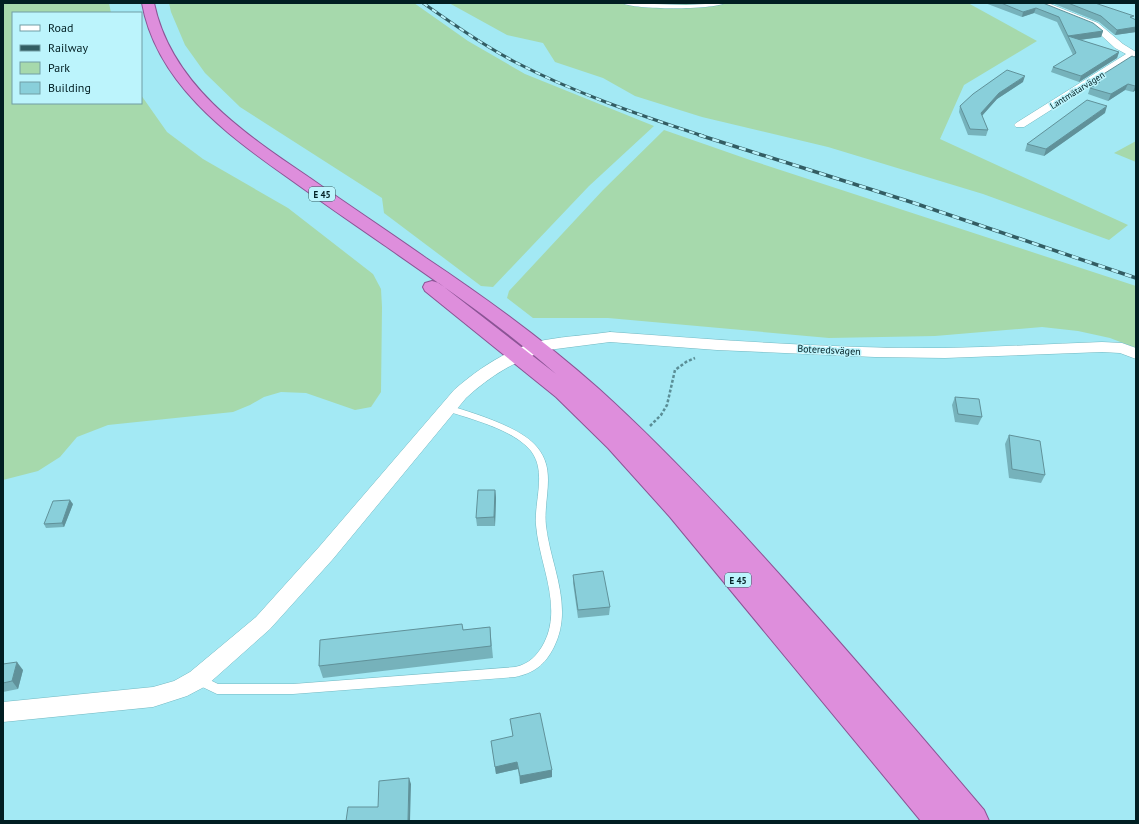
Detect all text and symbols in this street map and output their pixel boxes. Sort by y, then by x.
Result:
legend [12,12,142,104]
text: Road [48,20,73,35]
text: Railway [48,40,88,55]
text: Park [48,60,70,75]
street label: Lantmätarvägen [1048,69,1106,111]
text: Building [48,80,91,95]
road number: E 45 [309,187,335,201]
street label: Boteredsvägen [797,342,861,358]
road number: E 45 [725,573,751,587]

